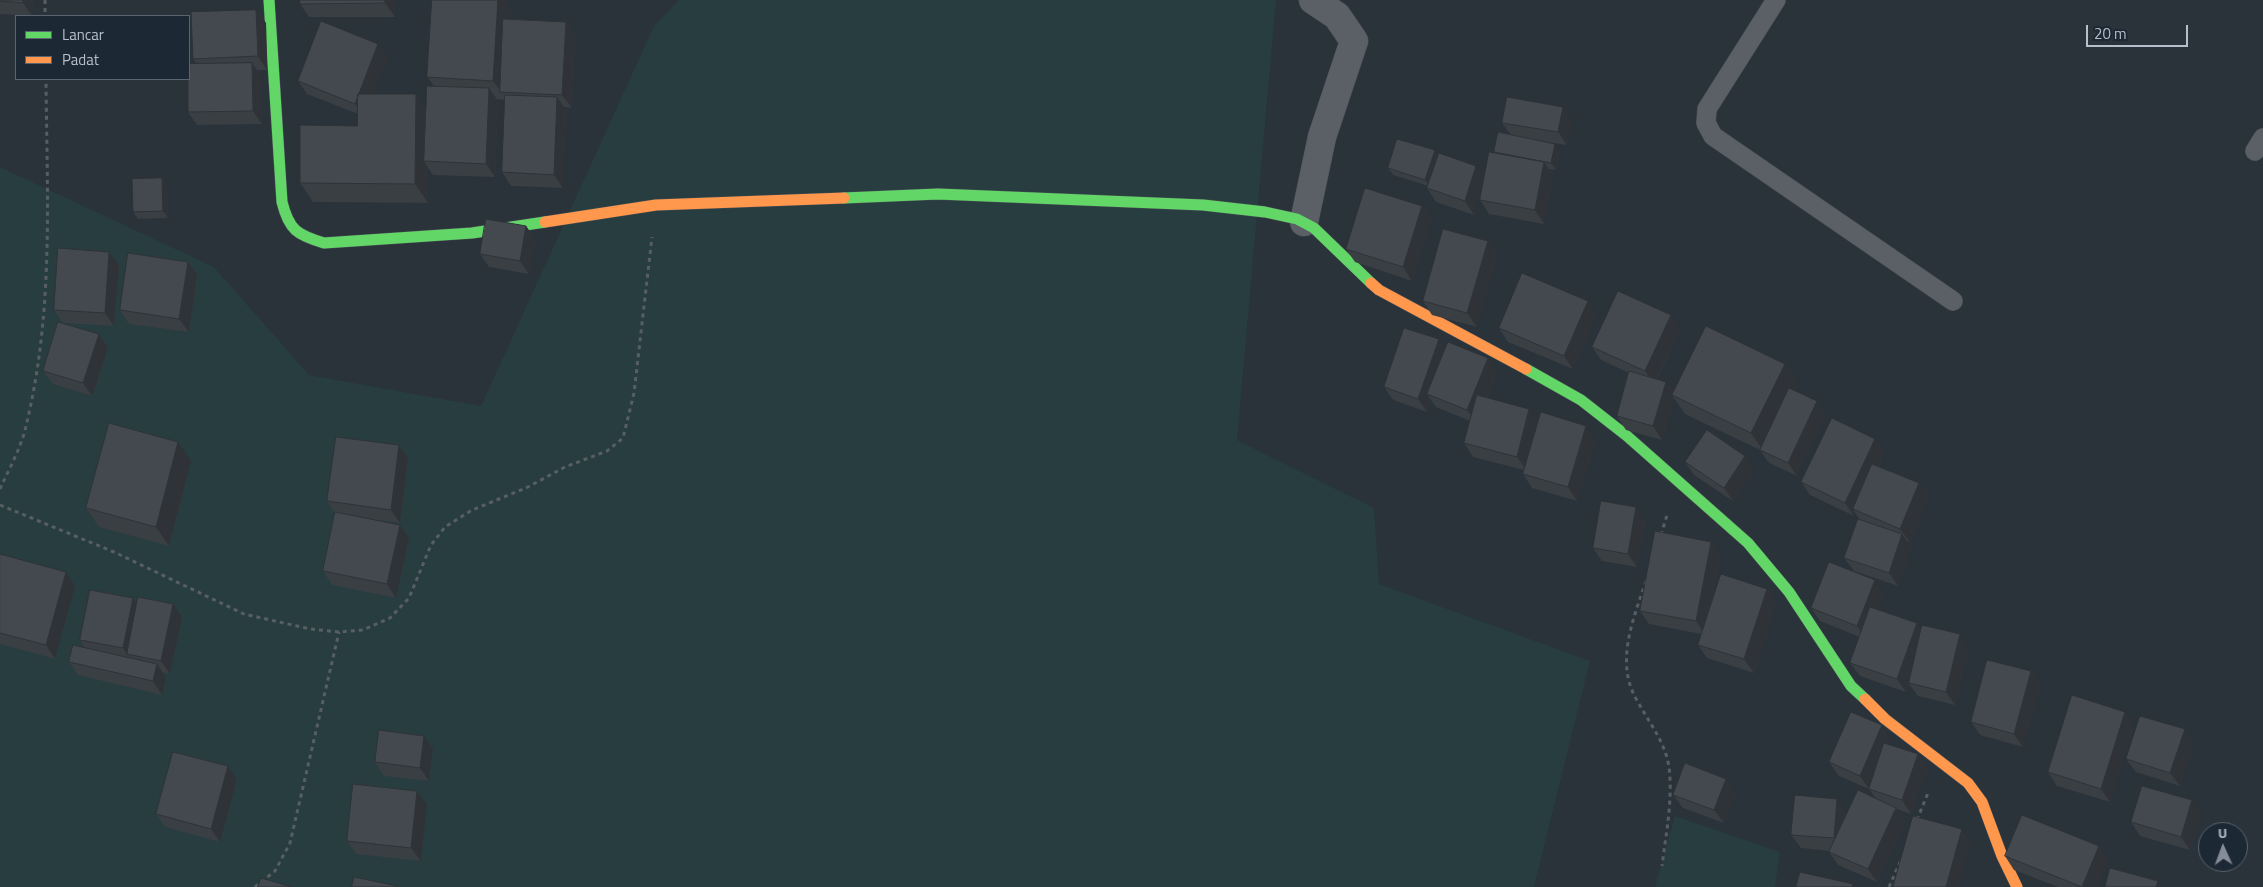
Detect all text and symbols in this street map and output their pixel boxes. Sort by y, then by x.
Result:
legend [15,15,190,80]
scale bar [2088,15,2190,47]
text: 20 m [2094,22,2127,45]
text: Lancar [62,23,104,46]
text: Padat [62,48,99,71]
north arrow [2198,822,2248,872]
text: U [2218,822,2227,843]

